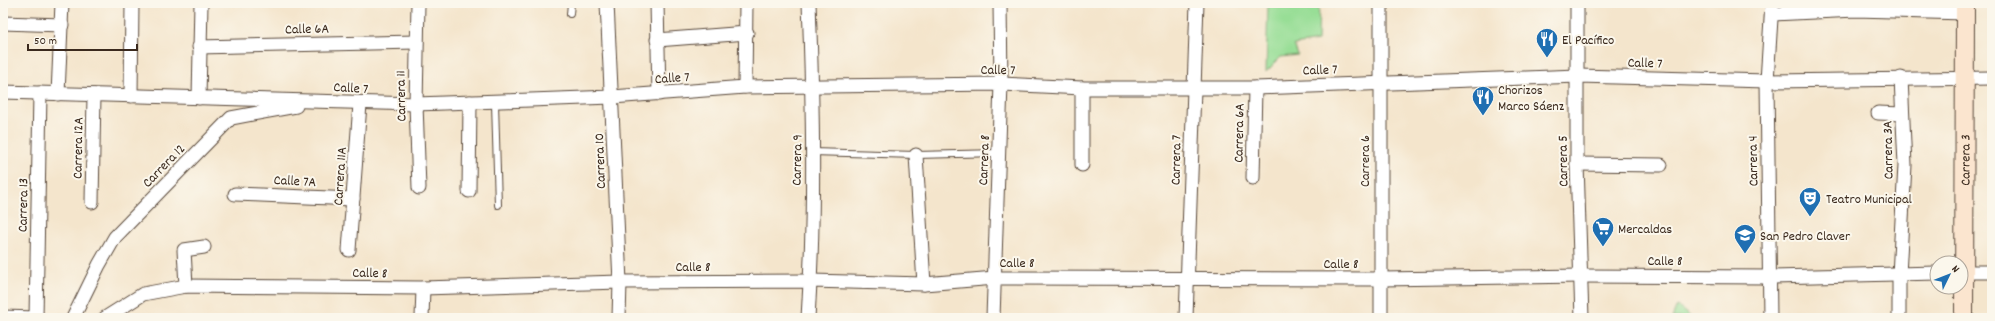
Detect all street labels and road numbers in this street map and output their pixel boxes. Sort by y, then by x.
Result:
street label: Calle 6A [285,20,330,40]
street label: Calle 7 [1627,53,1663,75]
street label: Calle 7 [1302,60,1338,82]
street label: Calle 7 [980,61,1016,81]
street label: Calle 7 [654,68,690,90]
street label: Carrera 11 [392,70,412,122]
street label: Calle 7 [333,78,369,100]
street label: Carrera 6A [1229,103,1251,163]
street label: Carrera 12A [68,117,90,179]
street label: Carrera 3A [1878,120,1900,180]
street label: Carrera 10 [590,133,612,189]
street label: Carrera 9 [788,134,808,186]
street label: Carrera 8 [974,134,996,186]
street label: Carrera 3 [1956,134,1977,186]
street label: Carrera 7 [1167,135,1187,185]
street label: Carrera 6 [1356,135,1376,187]
street label: Carrera 5 [1554,135,1574,187]
street label: Carrera 4 [1744,135,1764,187]
street label: Carrera 12 [138,140,190,193]
street label: Carrera 11A [329,146,353,206]
street label: Calle 7A [273,171,317,193]
street label: Carrera 13 [14,178,34,232]
street label: Calle 8 [1647,252,1683,272]
street label: Calle 8 [999,254,1035,274]
street label: Calle 8 [1323,255,1359,275]
street label: Calle 8 [675,258,711,278]
street label: Calle 8 [352,264,388,284]

